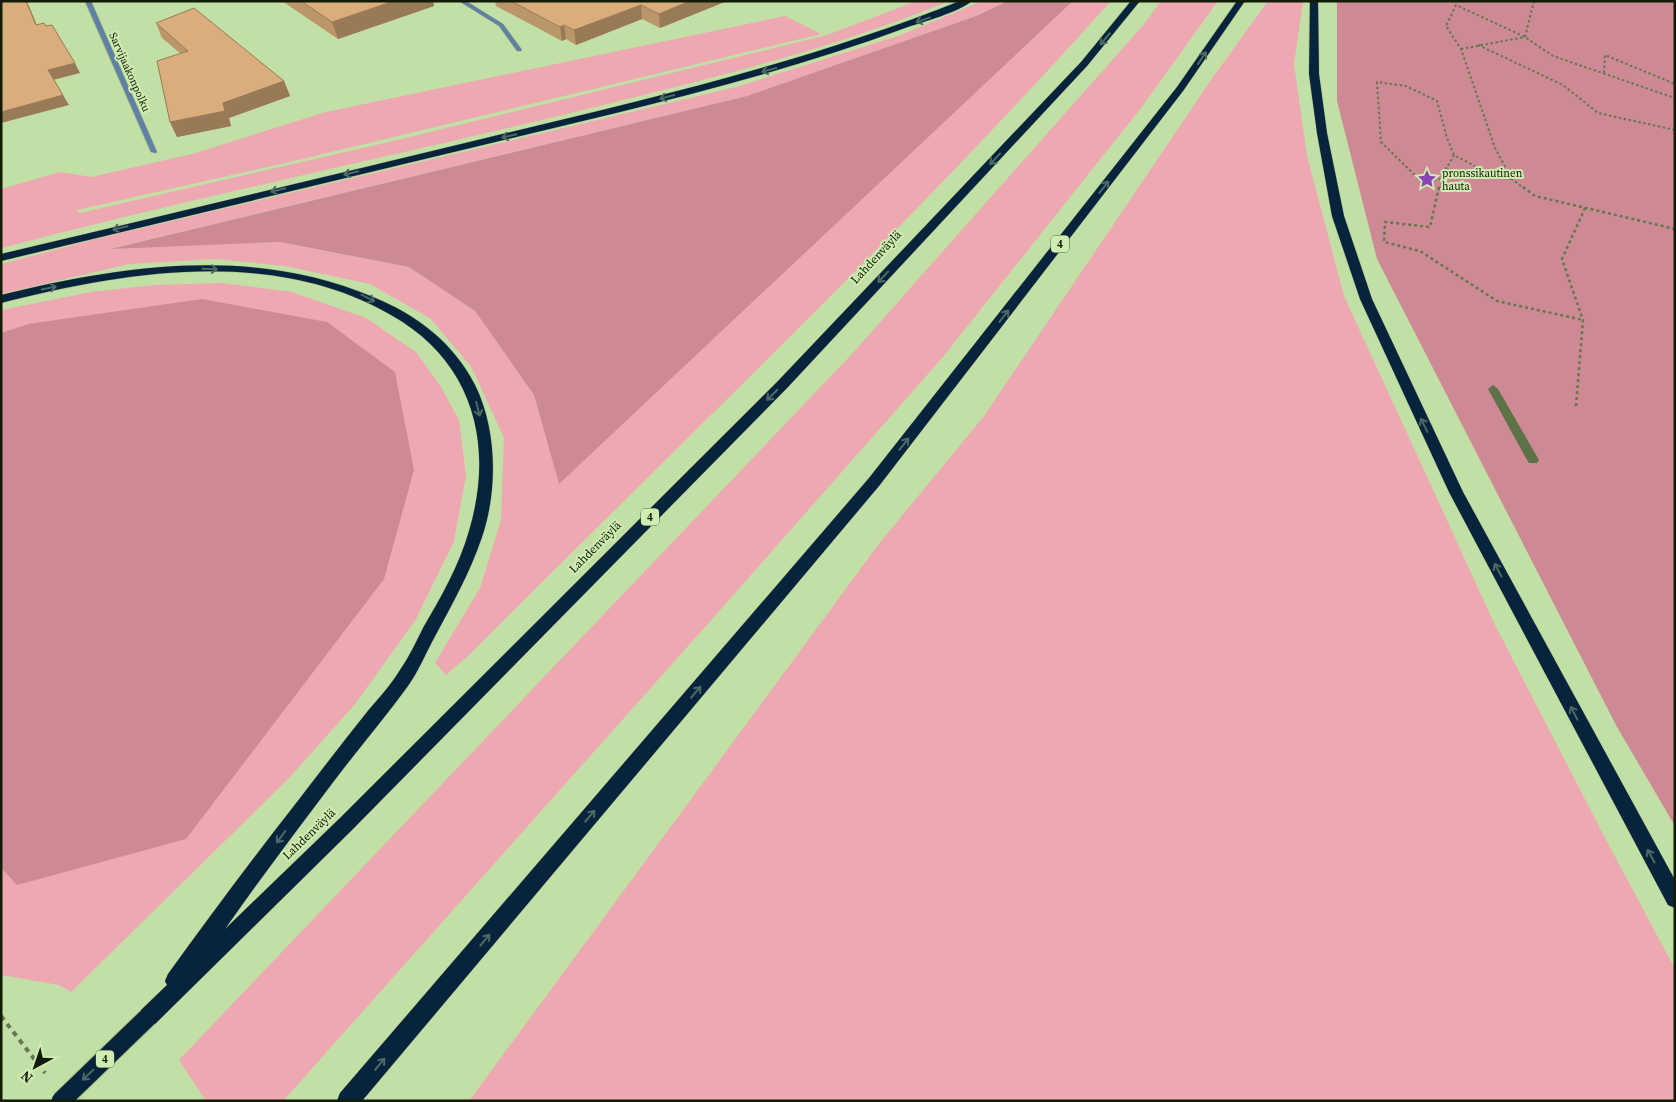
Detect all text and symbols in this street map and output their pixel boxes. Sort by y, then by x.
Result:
one-way arrow [916,16,931,25]
street label: Sarvijaakonpolku [105,30,154,115]
one-way arrow [1099,32,1110,45]
one-way arrow [1197,51,1207,65]
one-way arrow [761,66,777,75]
one-way arrow [659,93,675,102]
one-way arrow [502,132,518,141]
one-way arrow [989,152,1001,165]
place label: pronssikautinen hauta [1442,166,1523,194]
place icon: pronssikautinen hauta [1416,168,1438,190]
one-way arrow [343,169,359,178]
one-way arrow [1099,180,1109,194]
one-way arrow [270,186,286,195]
one-way arrow [112,224,128,234]
street label: Lahdenväylä [847,226,906,287]
road number: 4 [1051,235,1069,252]
one-way arrow [201,264,217,274]
one-way arrow [877,270,889,283]
one-way arrow [40,282,56,292]
one-way arrow [360,293,375,303]
one-way arrow [999,309,1010,322]
one-way arrow [766,389,778,401]
one-way arrow [474,401,483,417]
one-way arrow [1419,418,1428,433]
one-way arrow [899,438,910,451]
road number: 4 [641,508,659,526]
street label: Lahdenväylä [565,517,625,577]
one-way arrow [1493,563,1502,578]
one-way arrow [690,686,701,699]
one-way arrow [1569,706,1579,721]
street label: Lahdenväylä [279,804,340,863]
one-way arrow [585,810,596,823]
one-way arrow [276,830,287,843]
one-way arrow [1646,850,1656,864]
one-way arrow [479,934,490,947]
north arrow [10,1042,60,1092]
road number: 4 [96,1050,114,1068]
one-way arrow [374,1057,386,1070]
text: N [16,1066,37,1088]
one-way arrow [82,1069,94,1081]

